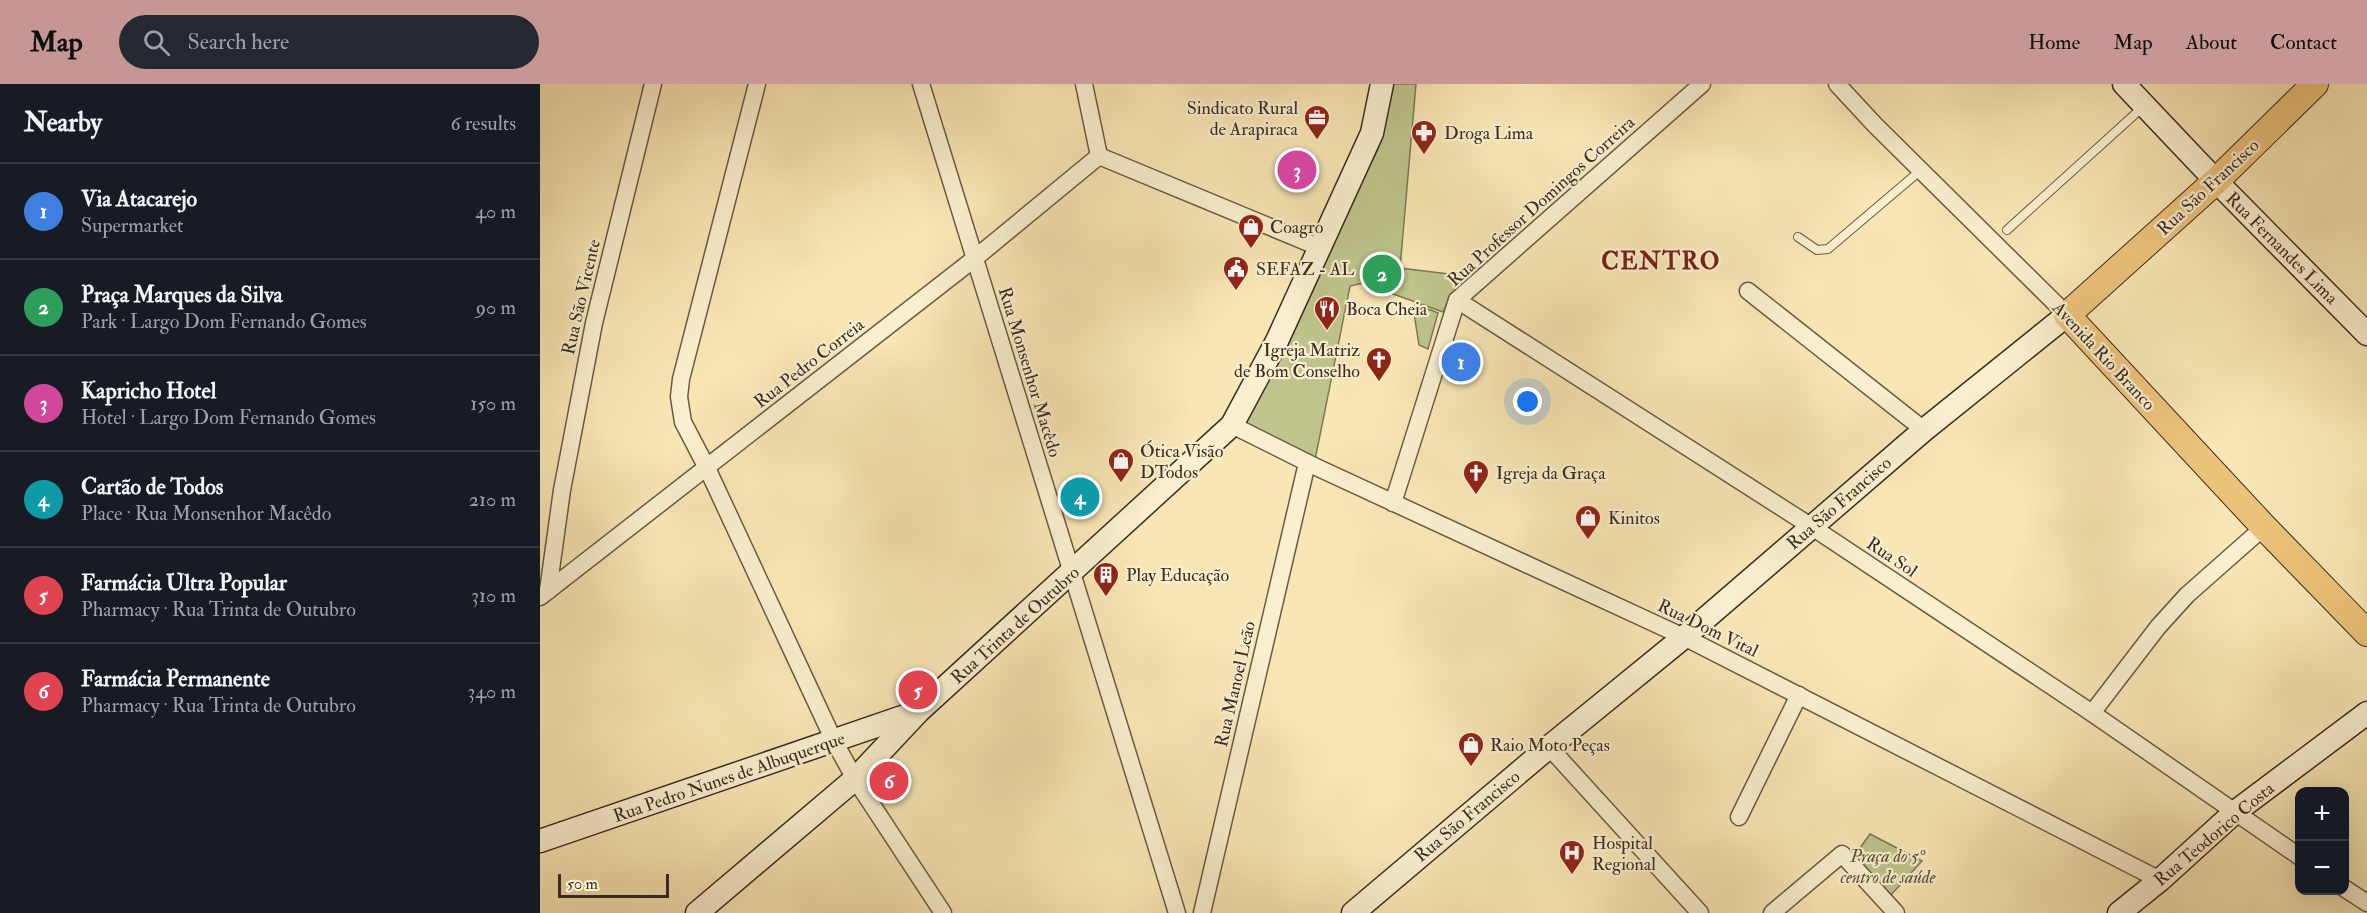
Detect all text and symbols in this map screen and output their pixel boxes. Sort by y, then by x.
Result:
search box [119,15,539,69]
text: Map [30,25,83,60]
icon: search [140,26,173,59]
text: Search here [188,28,289,56]
text: Home [2028,29,2080,56]
text: Map [2113,29,2153,56]
text: About [2186,29,2237,56]
text: Contact [2270,29,2337,56]
place label: Sindicato Rural de Arapiraca [1187,97,1299,141]
office icon: Sindicato Rural de Arapiraca [1302,103,1332,141]
text: Nearby [24,107,102,139]
text: 6 results [450,111,516,136]
street label: Rua Professor Domingos Correira [1443,111,1640,292]
pharmacy icon: Droga Lima [1409,118,1439,156]
place label: Droga Lima [1444,122,1534,145]
street label: Rua São Francisco [2152,134,2264,241]
pin: 3 [1278,148,1317,193]
text: Via Atacarejo [81,185,197,213]
street label: Rua Fernandes Lima [2221,187,2343,310]
text: 1 [40,199,47,224]
text: 40 m [475,199,516,224]
shop icon: Coagro [1236,212,1266,250]
text: Supermarket [81,213,184,238]
place label: Coagro [1270,216,1324,239]
street label: Rua São Vicente [557,237,606,357]
district label: CENTRO [1601,246,1721,277]
pin: 2 [1362,252,1402,297]
public building icon: SEFAZ - AL [1221,254,1251,292]
place label: SEFAZ - AL [1256,258,1354,281]
text: Praça Marques da Silva [81,281,283,309]
street label: Rua Monsenhor Macêdo [993,284,1066,460]
restaurant icon: Boca Cheia [1312,294,1342,332]
text: 2 [38,295,49,320]
text: 90 m [476,295,516,320]
street label: Avenida Rio Branco [2046,296,2160,416]
place label: Boca Cheia [1346,298,1428,321]
text: Park · Largo Dom Fernando Gomes [81,309,367,334]
street label: Rua Pedro Correia [750,313,870,414]
place label: Igreja Matriz de Bom Conselho [1234,339,1360,383]
pin: 1 [1442,340,1480,384]
church icon: Igreja Matriz de Bom Conselho [1364,345,1394,383]
text: Kapricho Hotel [81,377,216,405]
your location [1513,387,1542,416]
text: 3 [40,391,47,416]
text: 150 m [470,391,516,416]
text: Hotel · Largo Dom Fernando Gomes [81,405,376,430]
place label: Ótica Visão DTodos [1140,440,1224,484]
shop icon: Ótica Visão DTodos [1106,446,1136,484]
street label: Rua São Francisco [1782,451,1897,555]
church icon: Igreja da Graça [1461,458,1491,496]
place label: Igreja da Graça [1496,462,1606,485]
text: Cartão de Todos [81,473,223,501]
pin: 4 [1060,474,1100,520]
text: 4 [38,487,49,512]
text: 210 m [469,487,516,512]
text: Place · Rua Monsenhor Macêdo [81,501,331,526]
shop icon: Kinitos [1573,503,1603,541]
place label: Kinitos [1608,507,1660,530]
street label: Rua Sol [1862,532,1922,583]
building icon: Play Educação [1091,560,1121,598]
street label: Rua Trinta de Outubro [946,561,1085,689]
place label: Play Educação [1126,564,1230,587]
text: Farmácia Ultra Popular [81,569,287,597]
text: 5 [39,583,48,608]
text: 310 m [471,583,516,608]
street label: Rua Dom Vital [1654,594,1762,663]
text: Pharmacy · Rua Trinta de Outubro [81,597,356,622]
street label: Rua Manoel Leão [1210,619,1261,749]
text: Farmácia Permanente [81,665,270,693]
pin: 5 [898,668,938,712]
text: 6 [38,679,49,704]
text: 340 m [468,679,516,704]
text: Pharmacy · Rua Trinta de Outubro [81,693,356,718]
street label: Rua Pedro Nunes de Albuquerque [610,727,849,828]
shop icon: Raio Moto Peças [1456,730,1486,768]
place label: Raio Moto Peças [1490,734,1610,757]
pin: 6 [870,758,908,804]
street label: Rua São Francisco [1410,765,1525,867]
street label: Rua Teodorico Costa [2149,777,2280,892]
map controls [2295,787,2349,895]
button: + [2295,787,2349,841]
place label: Hospital Regional [1592,832,1656,876]
hospital icon: Hospital Regional [1557,838,1587,876]
button: − [2295,841,2349,895]
park label: Praça do 5º centro de saúde [1841,845,1936,889]
scale bar [558,871,669,898]
text: 50 m [567,874,598,894]

